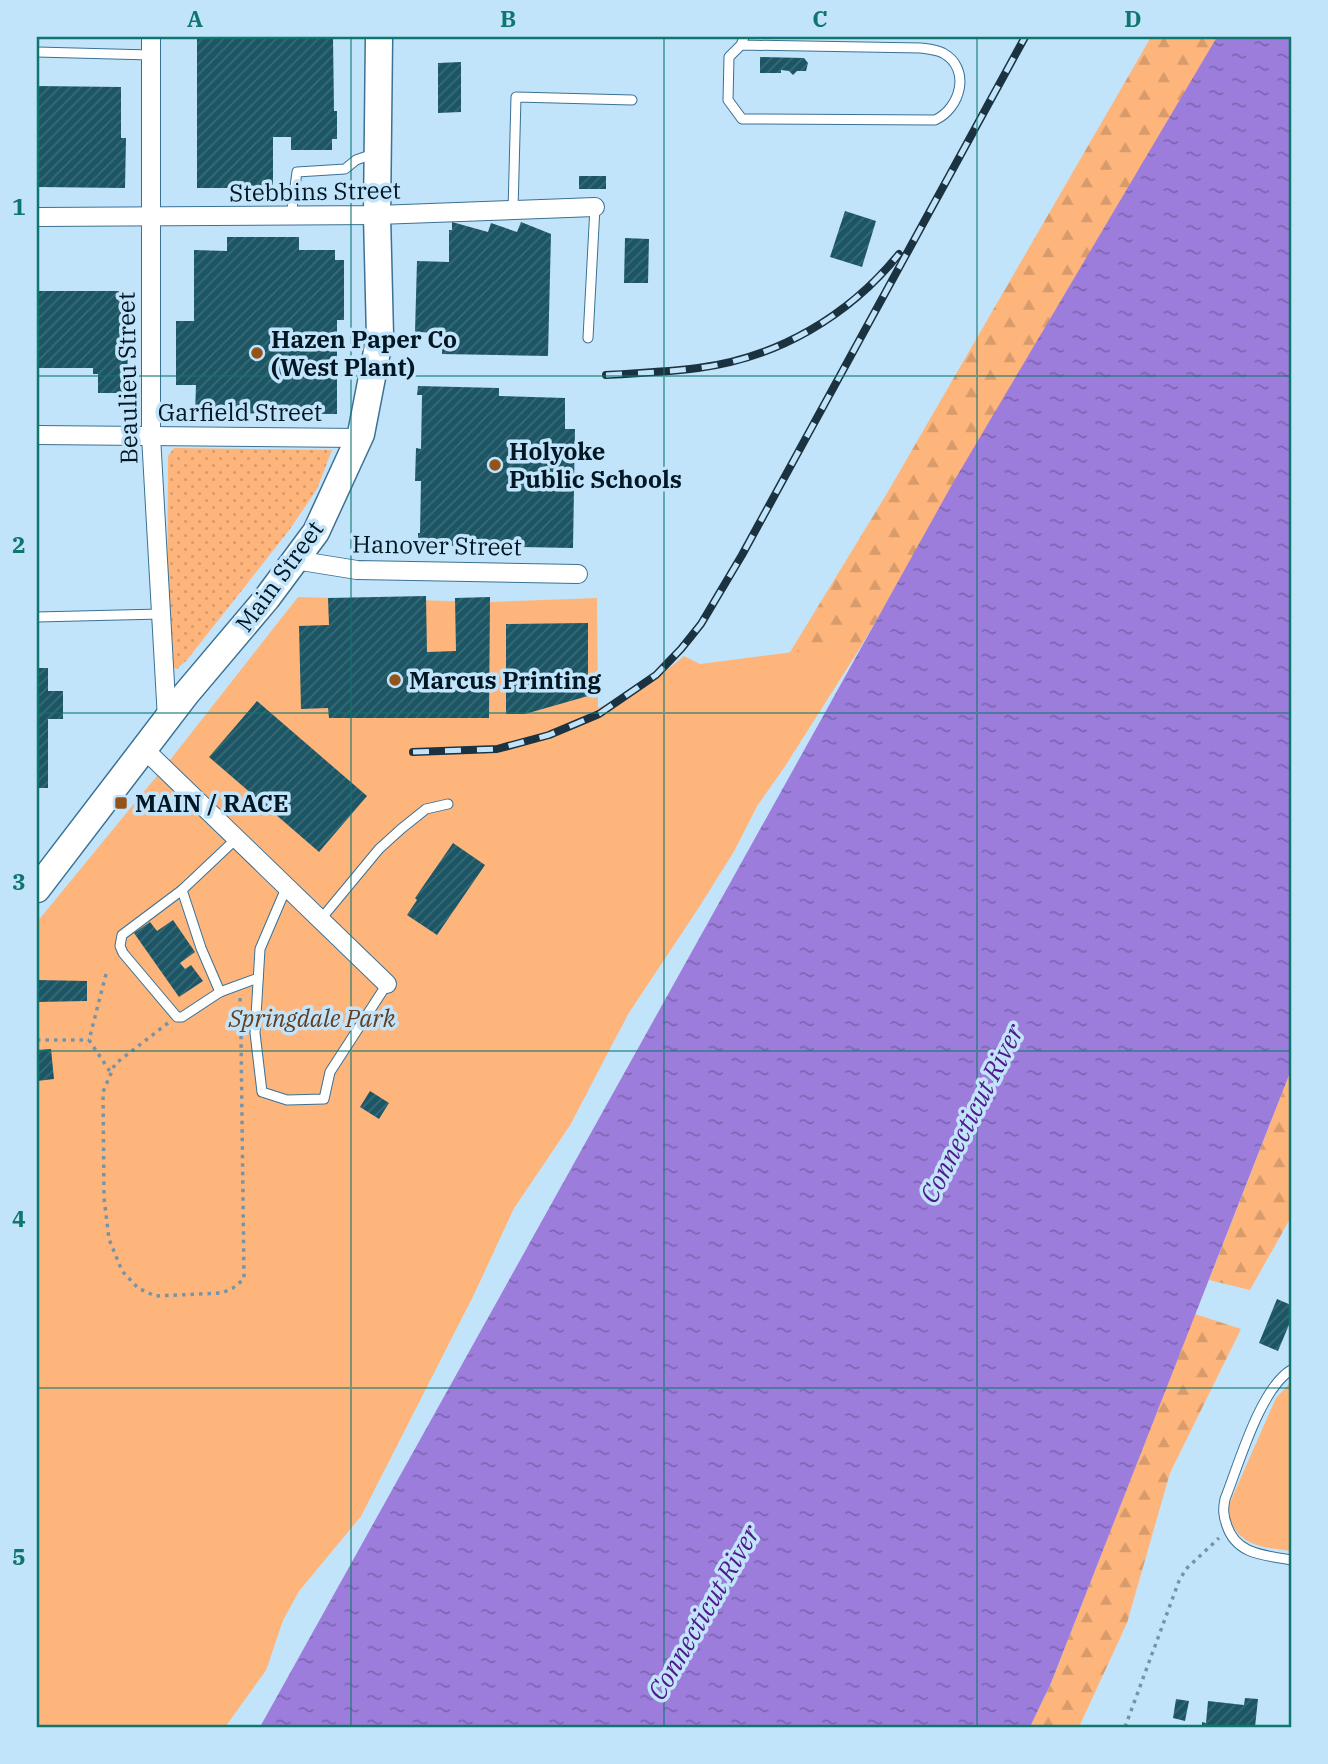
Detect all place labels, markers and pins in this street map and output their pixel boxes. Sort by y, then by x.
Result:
place label: Hazen Paper Co (West Plant) [271,323,457,383]
marker: Hazen Paper Co (West Plant) [249,345,265,361]
place label: Holyoke Public Schools [509,435,682,495]
marker: Holyoke Public Schools [487,457,503,473]
place label: Marcus Printing [409,664,601,696]
marker: Marcus Printing [387,672,403,688]
place label: MAIN / RACE [135,787,289,819]
marker: MAIN / RACE [113,795,129,811]

